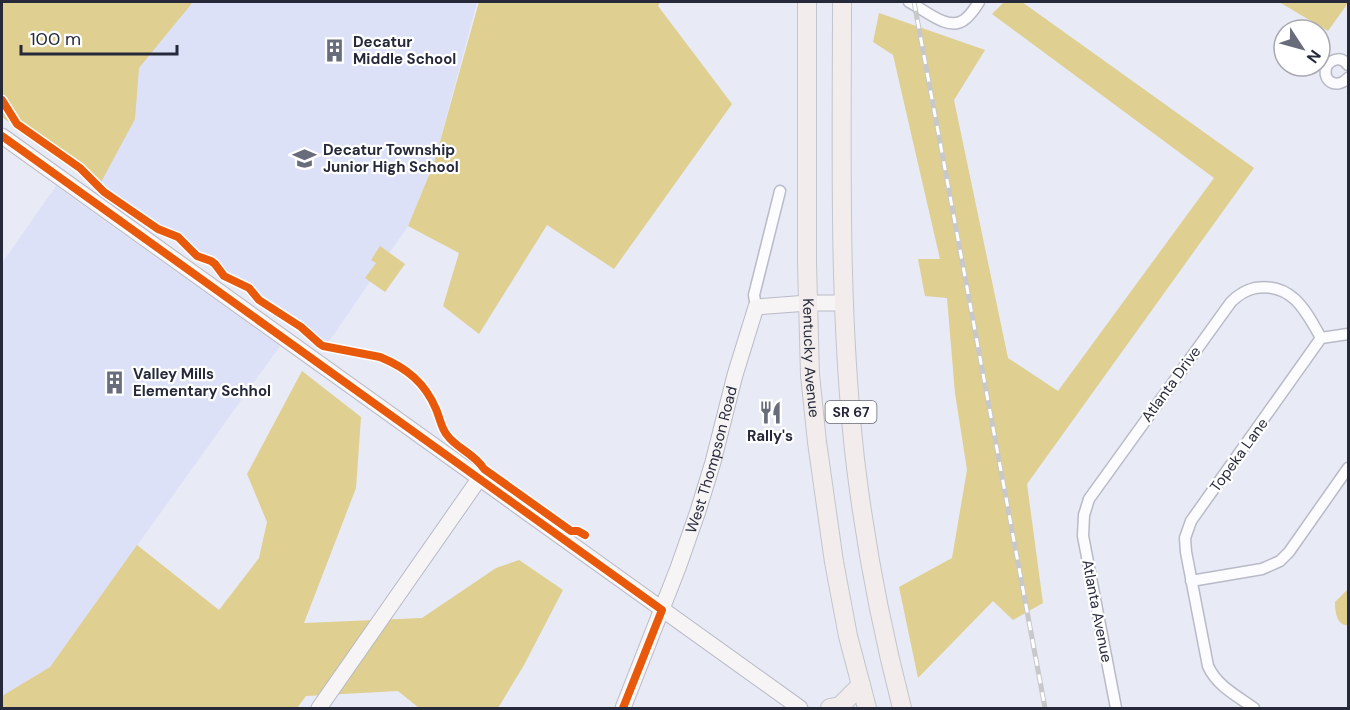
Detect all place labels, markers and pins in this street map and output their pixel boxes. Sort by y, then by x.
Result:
place label: Decatur Middle School [353,32,456,69]
building icon: Decatur Middle School [322,38,348,64]
place label: Decatur Township Junior High School [323,140,459,177]
school or university icon: Decatur Township Junior High School [292,146,318,172]
place label: Valley Mills Elementary Schhol [133,364,271,401]
building icon: Valley Mills Elementary Schhol [102,370,128,396]
restaurant icon: Rally's [757,399,783,425]
place label: Rally's [747,426,793,446]

